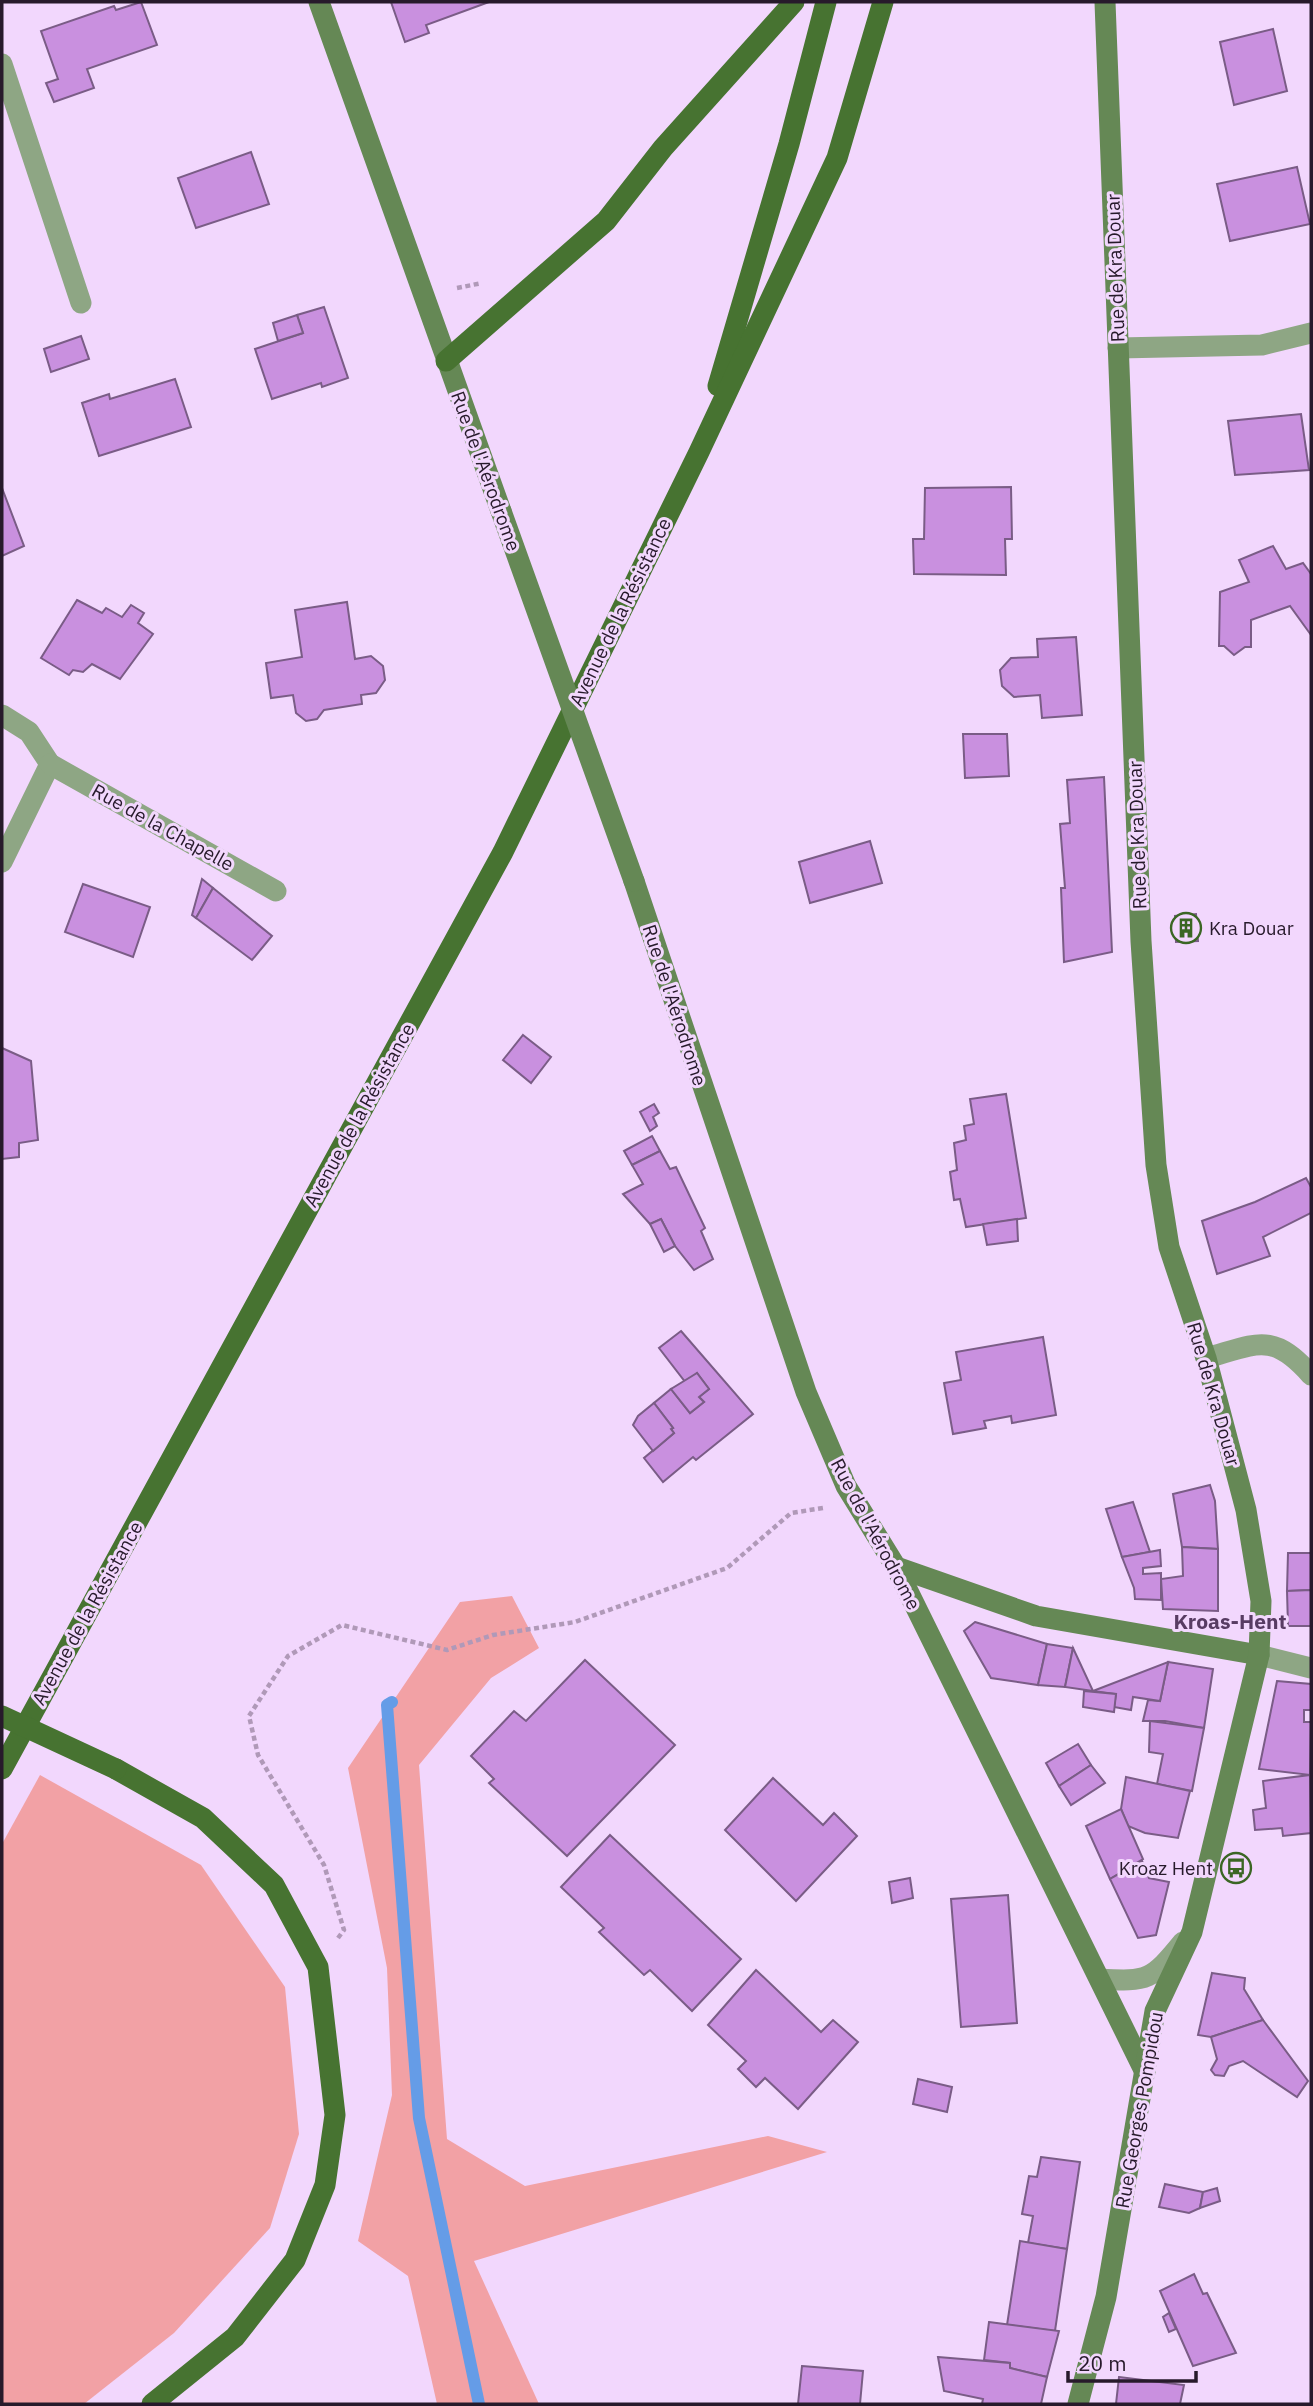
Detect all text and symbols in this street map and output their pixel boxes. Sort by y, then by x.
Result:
street label: Rue de Kra Douar [1100,193,1130,343]
street label: Rue de l'Aérodrome [446,388,526,554]
street label: Avenue de la Résistance [564,514,676,710]
street label: Rue de Kra Douar [1122,760,1152,910]
street label: Rue de la Chapelle [88,778,238,876]
building icon: Kra Douar [1169,911,1203,945]
place label: Kra Douar [1209,916,1294,940]
street label: Rue de l'Aérodrome [638,921,712,1089]
street label: Avenue de la Résistance [298,1019,420,1211]
street label: Rue de Kra Douar [1182,1319,1246,1469]
street label: Rue de l'Aérodrome [826,1454,926,1614]
street label: Avenue de la Résistance [26,1517,148,1709]
district label: Kroas-Hent [1173,1607,1287,1635]
bus stop icon: Kroaz Hent [1219,1851,1253,1885]
place label: Kroaz Hent [1119,1856,1213,1880]
street label: Rue Georges Pompidou [1110,2010,1168,2210]
scale bar [1068,2340,1196,2384]
text: 20 m [1078,2349,1127,2377]

